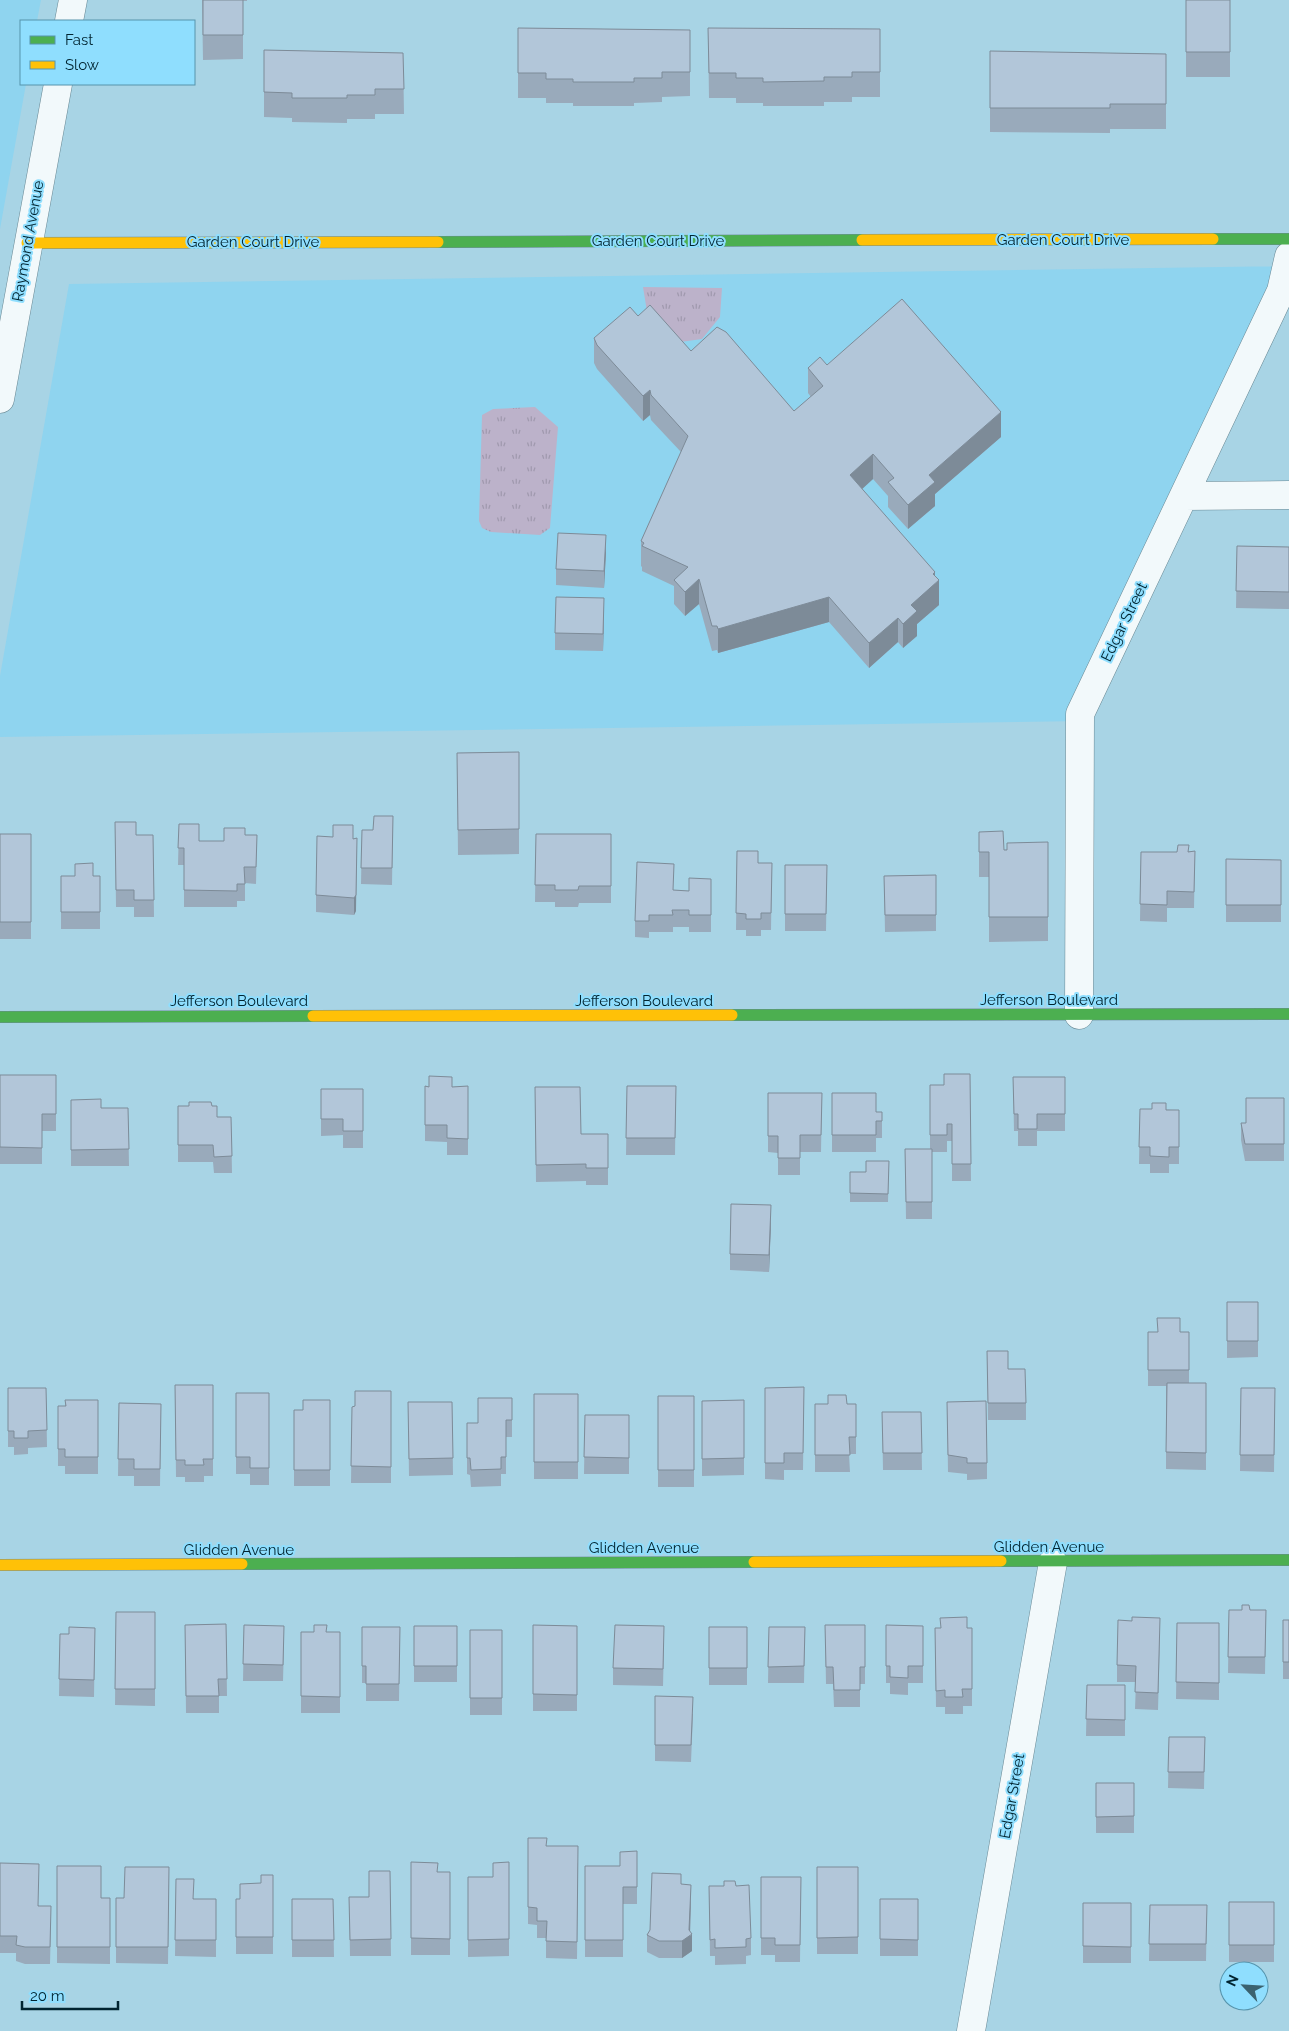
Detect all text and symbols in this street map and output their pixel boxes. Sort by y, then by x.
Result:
legend [20,20,195,85]
text: Fast [65,31,93,49]
text: Slow [65,56,99,74]
street label: Raymond Avenue [8,179,48,303]
street label: Garden Court Drive [997,231,1130,249]
street label: Garden Court Drive [592,232,725,250]
street label: Garden Court Drive [187,233,320,251]
street label: Edgar Street [1097,579,1151,665]
street label: Jefferson Boulevard [980,991,1118,1009]
street label: Jefferson Boulevard [170,992,308,1010]
street label: Jefferson Boulevard [575,992,713,1010]
street label: Glidden Avenue [994,1538,1104,1556]
street label: Glidden Avenue [589,1539,699,1557]
street label: Glidden Avenue [184,1541,294,1559]
street label: Edgar Street [996,1752,1028,1840]
north arrow [1219,1961,1269,2011]
text: N [1223,1972,1242,1989]
scale bar [22,1978,119,2010]
text: 20 m [30,1987,65,2005]

